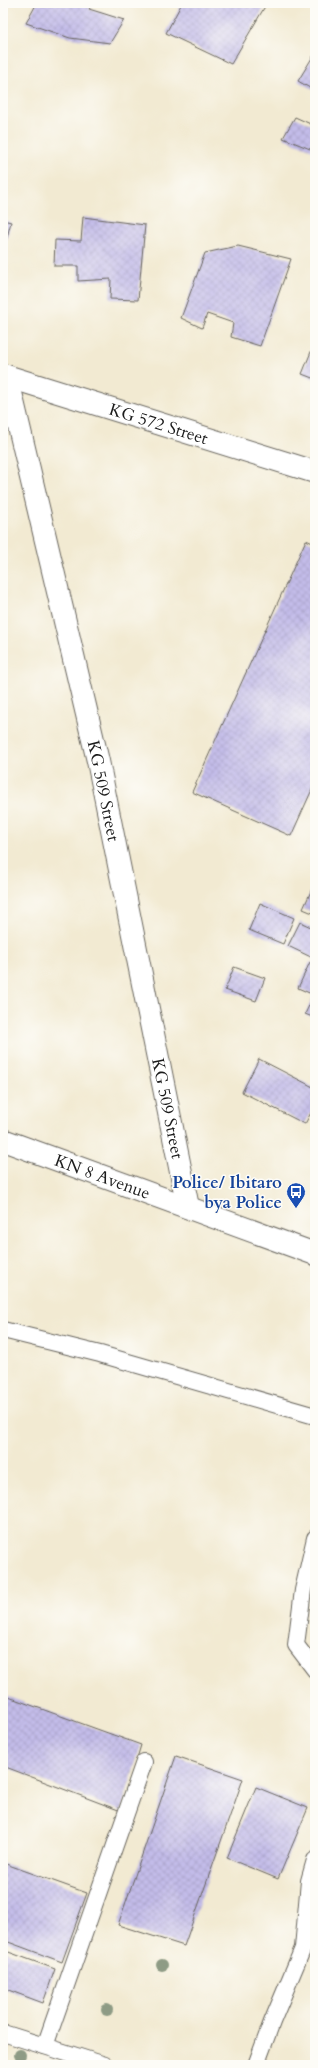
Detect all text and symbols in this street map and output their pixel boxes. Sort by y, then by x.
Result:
street label: KG 572 Street [106,398,211,450]
street label: KG 509 Street [82,738,125,844]
street label: KG 509 Street [146,1056,189,1162]
street label: KN 8 Avenue [51,1149,153,1205]
place label: Police/ Ibitaro bya Police [172,1171,282,1214]
bus stop icon: Police/ Ibitaro bya Police [285,1181,307,1209]

